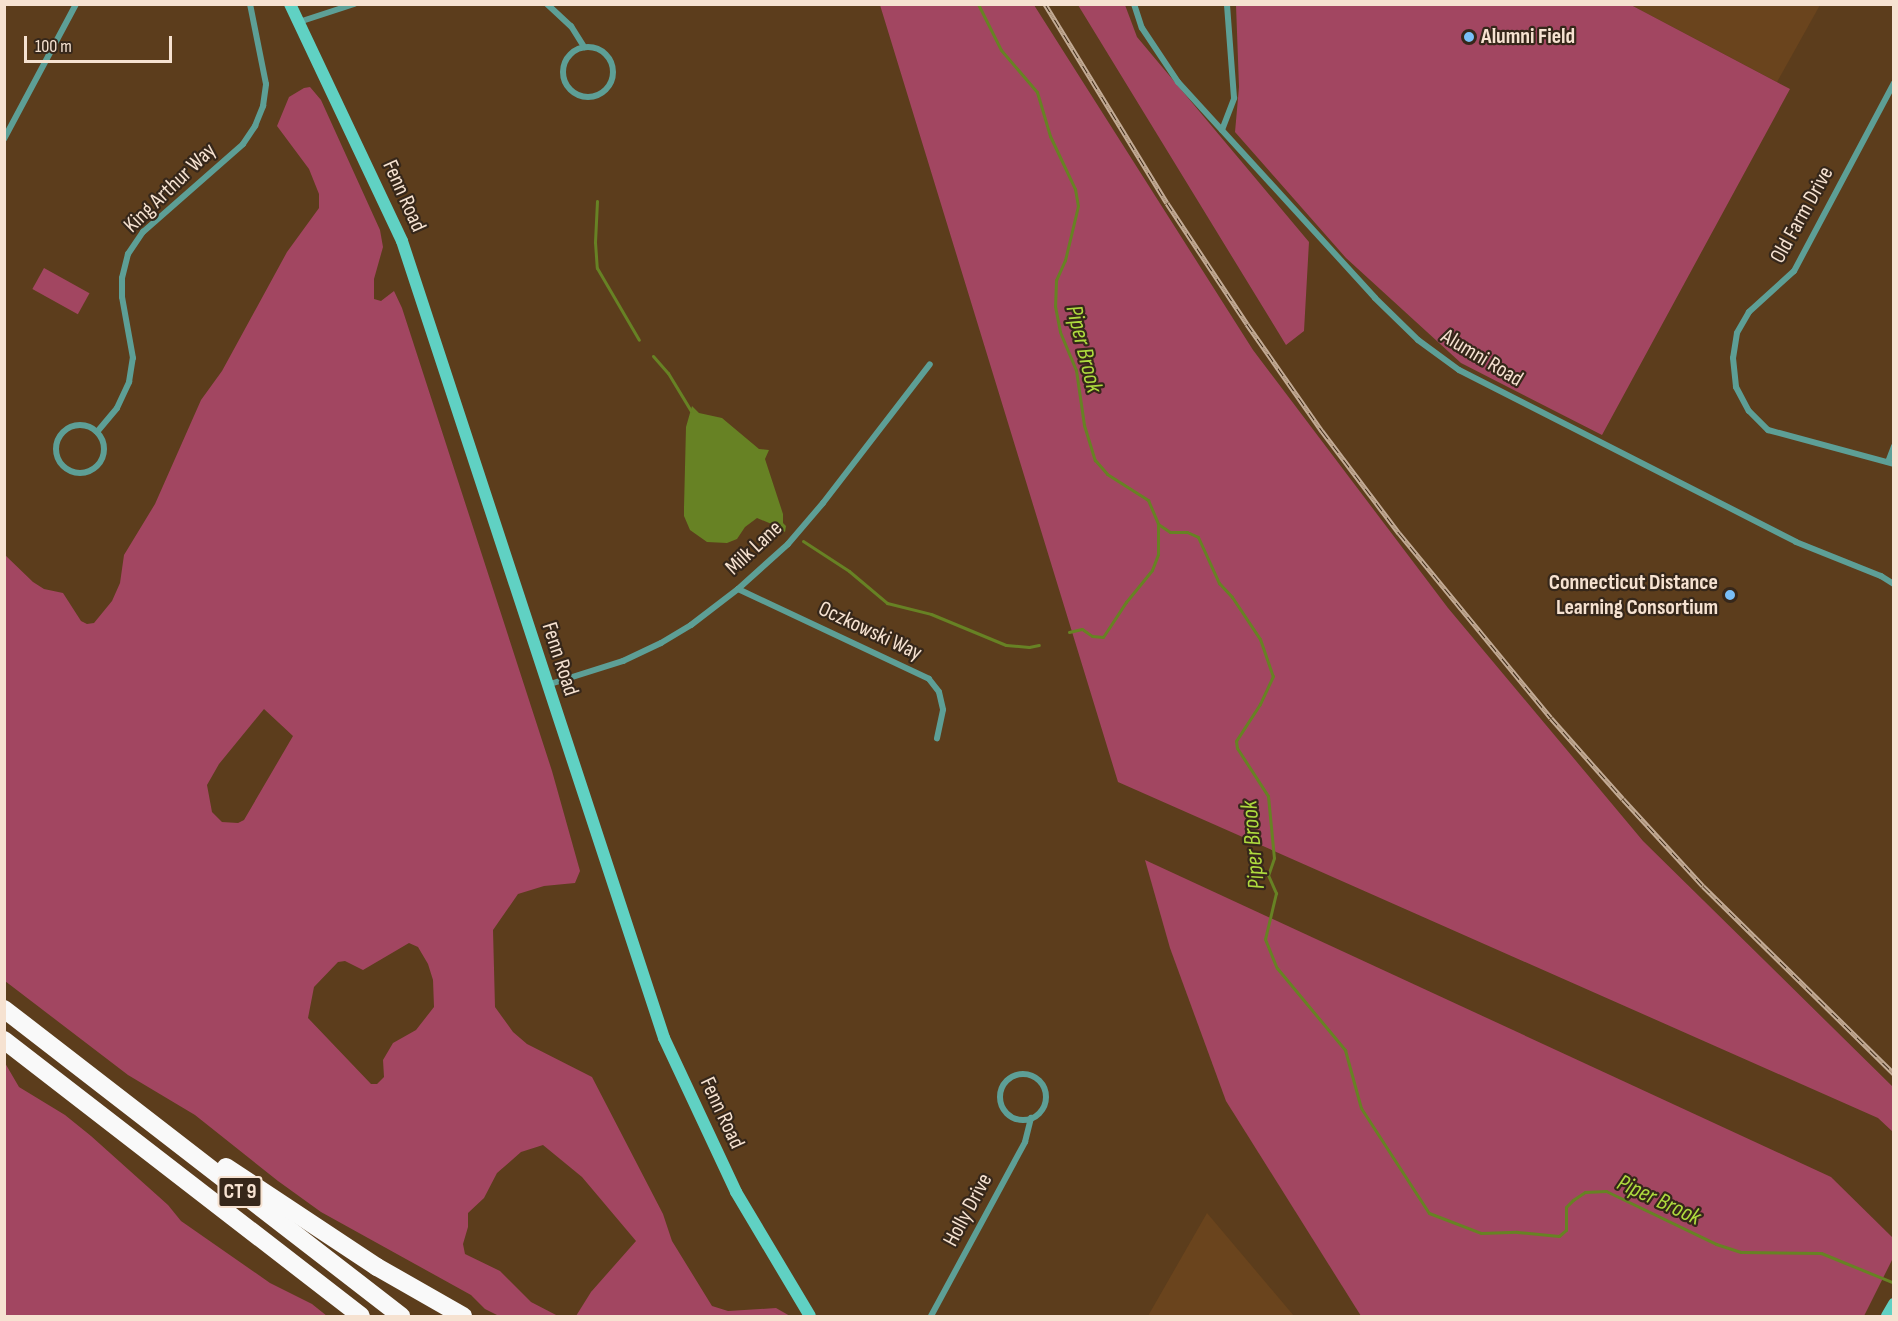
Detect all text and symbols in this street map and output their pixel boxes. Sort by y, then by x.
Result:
scale bar [27,24,176,62]
place label: Alumni Field [1481,24,1575,50]
marker: Alumni Field [1462,30,1476,44]
text: 100 m [35,36,72,57]
street label: King Arthur Way [118,138,222,238]
street label: Fenn Road [377,156,431,236]
street label: Old Farm Drive [1765,162,1839,268]
water label: Piper Brook [1059,302,1109,396]
street label: Alumni Road [1436,323,1528,393]
street label: Milk Lane [720,515,788,581]
place label: Connecticut Distance Learning Consortium [1549,569,1718,620]
marker: Connecticut Distance Learning Consortium [1723,588,1737,602]
street label: Oczkowski Way [814,596,926,666]
street label: Fenn Road [536,619,584,699]
water label: Piper Brook [1235,799,1271,891]
street label: Fenn Road [694,1073,750,1153]
water label: Piper Brook [1613,1168,1705,1232]
street label: Holly Drive [938,1169,998,1251]
road number: CT 9 [216,1174,264,1210]

